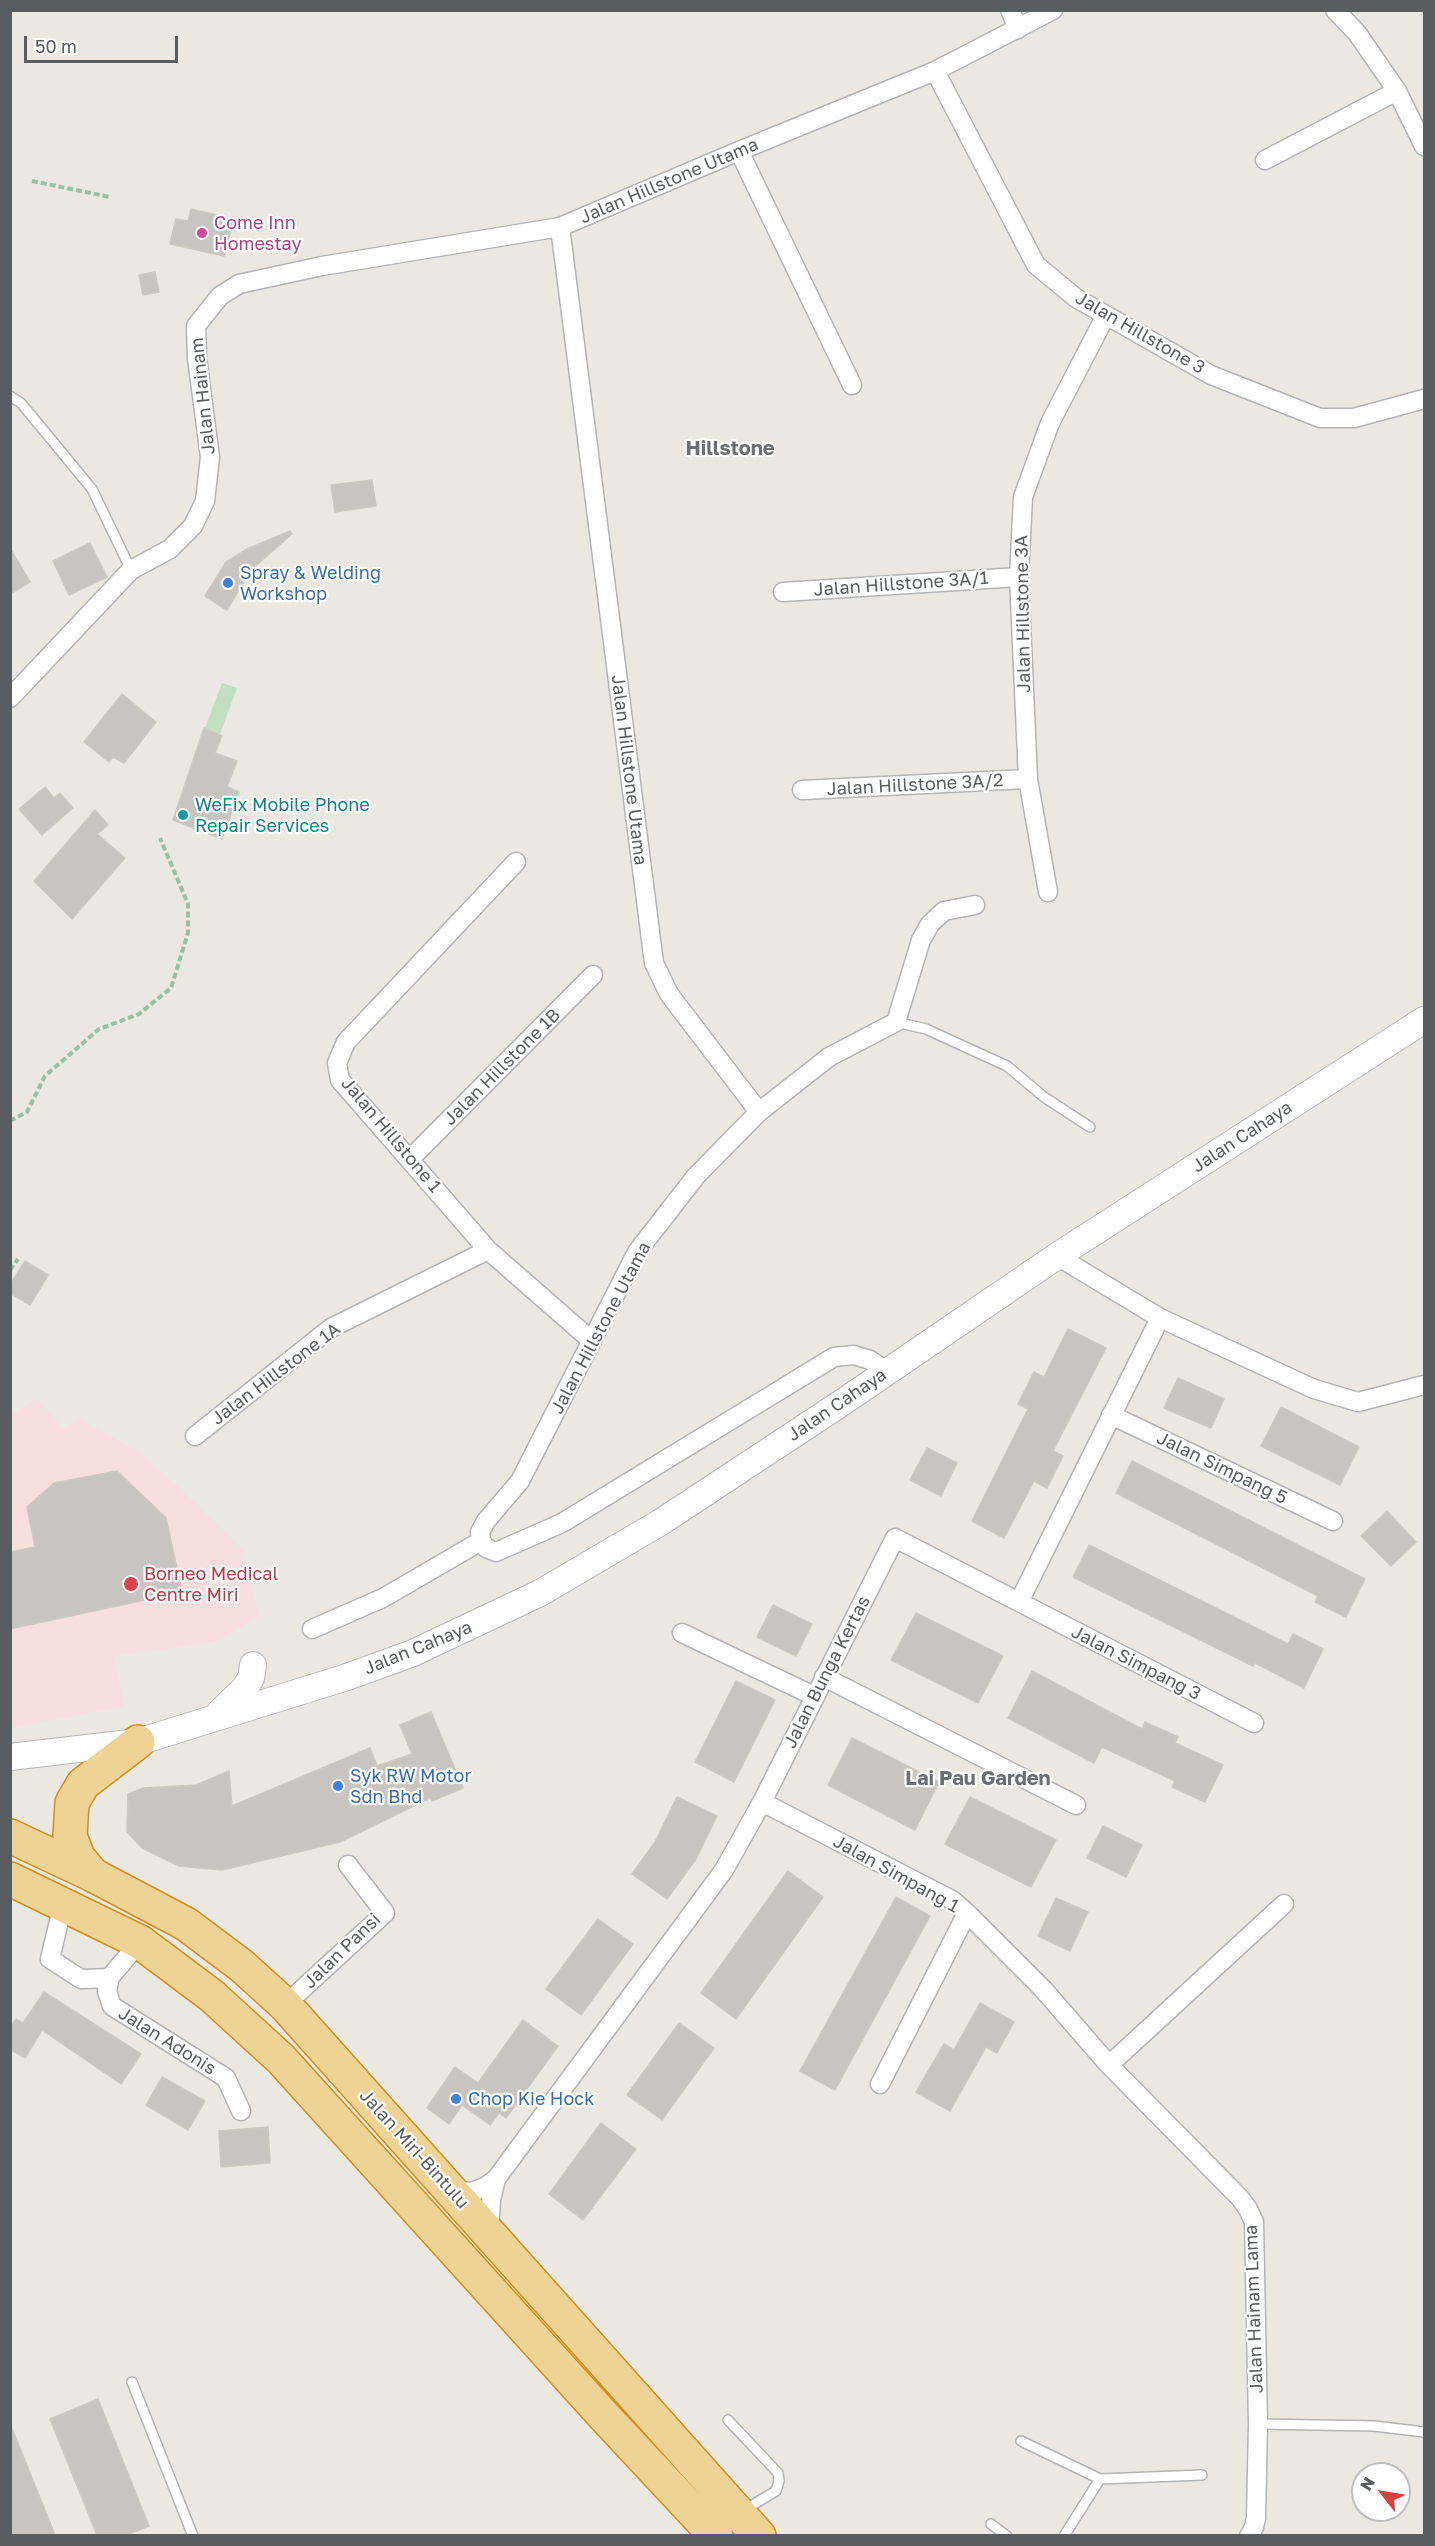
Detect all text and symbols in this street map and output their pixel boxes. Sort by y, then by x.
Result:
scale bar [27,24,182,62]
text: 50 m [35,35,77,57]
street label: Jalan Hillstone Utama [576,134,762,228]
place label: Come Inn Homestay [214,212,301,254]
marker: Come Inn Homestay [195,226,209,240]
street label: Jalan Hillstone 3 [1071,287,1209,379]
street label: Jalan Hainam [186,336,220,456]
district label: Hillstone [685,437,775,461]
street label: Jalan Hillstone 3A [1011,535,1035,693]
place label: Spray & Welding Workshop [240,562,381,604]
street label: Jalan Hillstone 3A/1 [813,567,989,601]
marker: Spray & Welding Workshop [221,576,235,590]
street label: Jalan Hillstone Utama [607,673,651,867]
street label: Jalan Hillstone 3A/2 [826,770,1004,800]
place label: WeFix Mobile Phone Repair Services [195,794,370,836]
marker: WeFix Mobile Phone Repair Services [176,808,190,822]
street label: Jalan Hillstone 1B [439,1004,565,1130]
street label: Jalan Hillstone 1 [336,1073,446,1197]
street label: Jalan Cahaya [1188,1097,1296,1177]
street label: Jalan Hillstone Utama [546,1238,656,1418]
street label: Jalan Hillstone 1A [207,1318,345,1430]
street label: Jalan Cahaya [783,1364,891,1446]
street label: Jalan Simpang 5 [1153,1427,1291,1509]
place label: Borneo Medical Centre Miri [144,1563,278,1606]
marker: Borneo Medical Centre Miri [122,1575,140,1593]
street label: Jalan Bunga Kertas [779,1592,875,1752]
street label: Jalan Cahaya [361,1617,475,1679]
street label: Jalan Simpang 3 [1068,1621,1204,1705]
place label: Syk RW Motor Sdn Bhd [350,1765,471,1808]
district label: Lai Pau Garden [905,1767,1051,1791]
marker: Syk RW Motor Sdn Bhd [331,1779,345,1793]
street label: Jalan Simpang 1 [829,1830,963,1918]
street label: Jalan Pansi [299,1909,385,1993]
street label: Jalan Adonis [114,2002,220,2080]
street label: Jalan Miri-Bintulu [355,2085,473,2213]
place label: Chop Kie Hock [468,2088,594,2110]
marker: Chop Kie Hock [449,2092,463,2106]
street label: Jalan Hainam Lama [1240,2224,1268,2394]
north arrow [1351,2462,1411,2522]
text: N [1356,2473,1379,2494]

